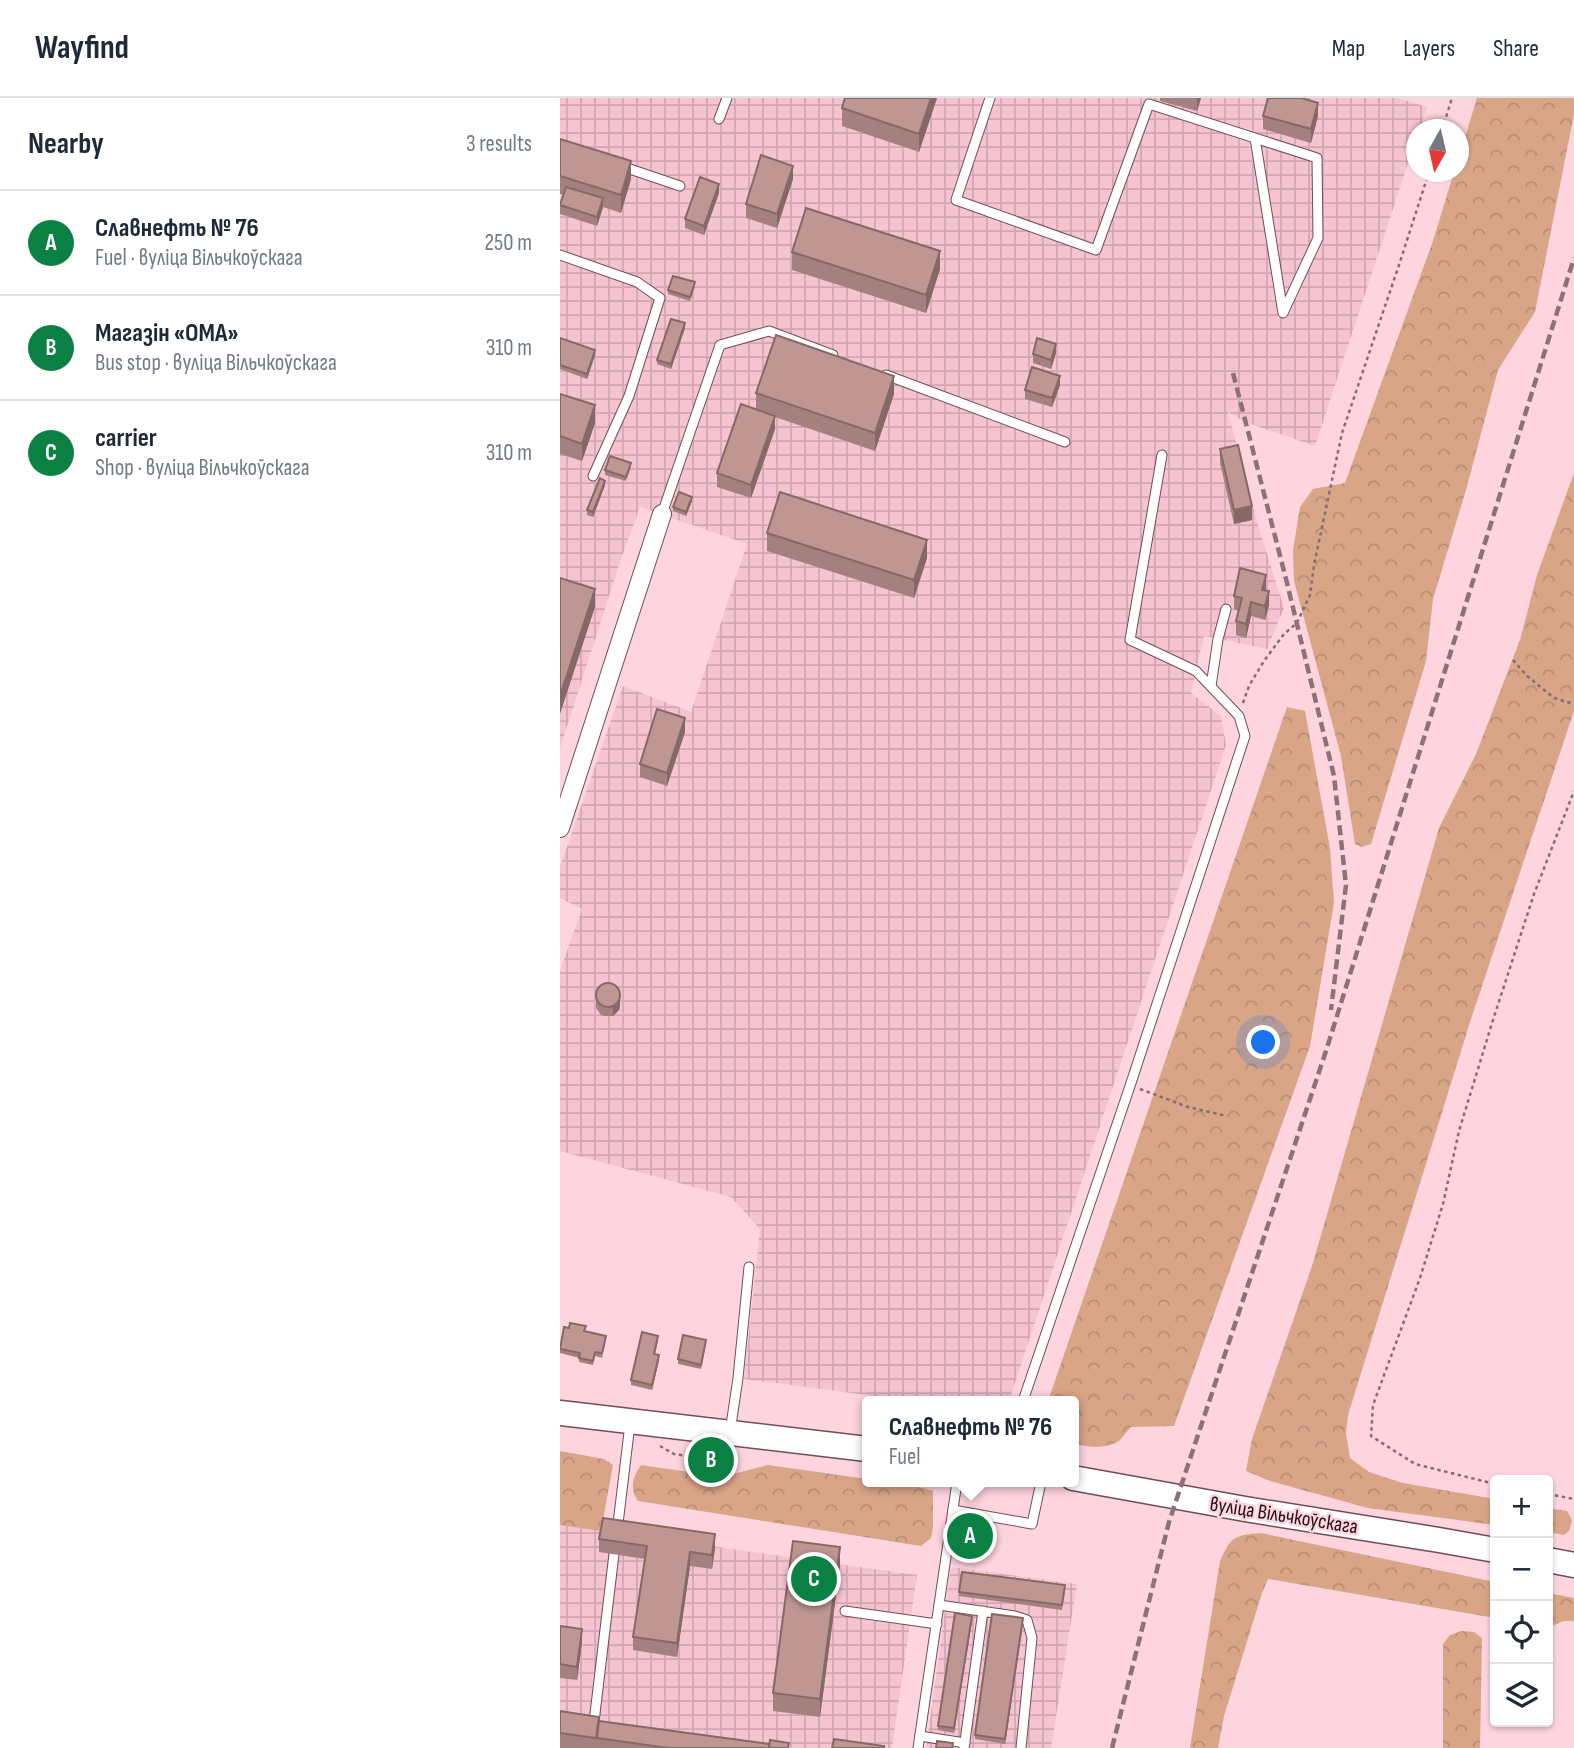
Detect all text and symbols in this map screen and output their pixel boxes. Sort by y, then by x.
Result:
text: Wayfind [35,28,129,68]
text: Map [1332,34,1365,63]
text: Layers [1403,34,1455,63]
text: Share [1493,34,1539,63]
north arrow [1406,119,1469,182]
text: Nearby [28,126,104,162]
text: 3 results [466,130,532,158]
text: Славнефть № 76 [95,213,259,244]
text: A [46,229,56,257]
text: 250 m [485,229,532,257]
text: Fuel · вуліца Вільчкоўскага [95,244,303,272]
text: Магазін «ОМА» [95,318,239,349]
text: B [46,334,56,362]
text: 310 m [486,334,532,362]
text: Bus stop · вуліца Вільчкоўскага [95,349,337,377]
text: carrier [95,423,157,454]
text: C [45,439,57,467]
text: 310 m [486,439,532,467]
text: Shop · вуліца Вільчкоўскага [95,454,310,482]
your location [1246,1025,1280,1059]
popup [862,1396,1079,1487]
text: Славнефть № 76 [889,1412,1052,1443]
pin: B [688,1434,734,1486]
text: Fuel [889,1443,920,1471]
map controls [1490,1475,1553,1727]
button: + [1490,1475,1553,1538]
street label: вуліца Вільчкоўскага [1208,1491,1360,1540]
pin: A [947,1510,993,1562]
button: − [1490,1538,1553,1601]
pin: C [791,1553,837,1605]
button: locate [1490,1601,1553,1664]
button: layers [1490,1664,1553,1727]

